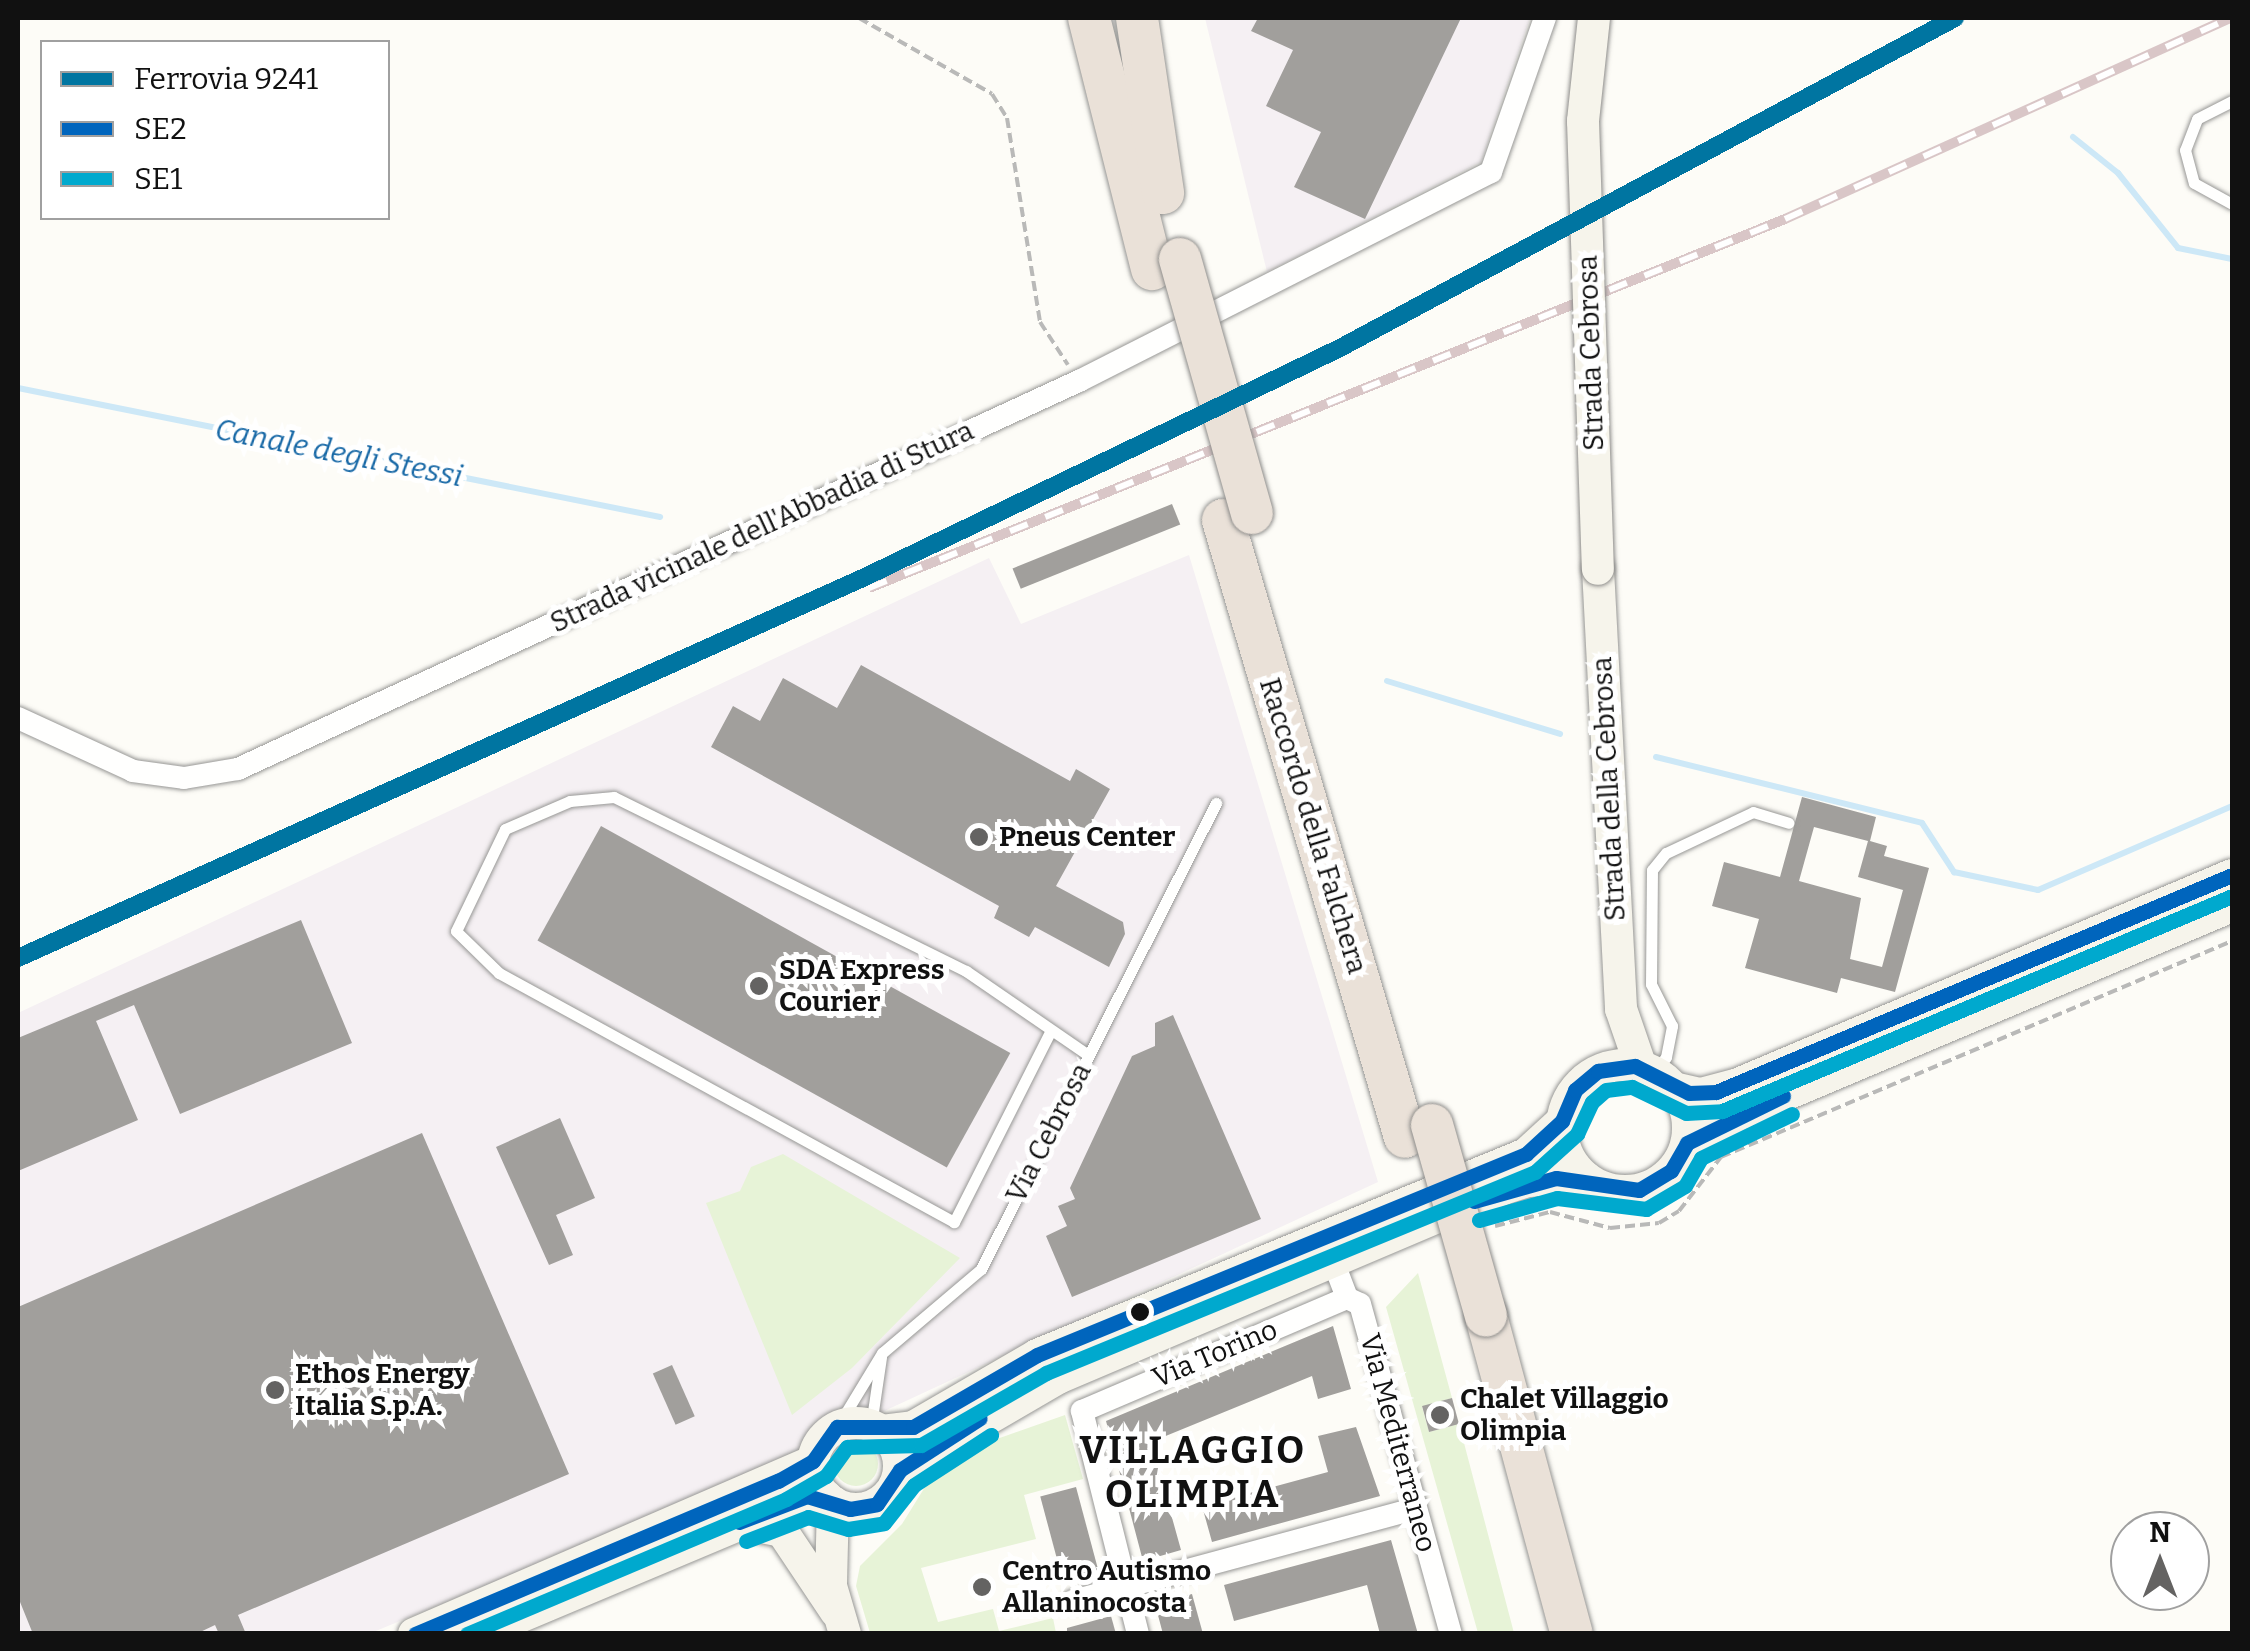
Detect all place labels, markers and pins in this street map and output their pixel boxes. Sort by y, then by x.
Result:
place label: Pneus Center [999,820,1176,854]
marker: Pneus Center [968,826,990,848]
place label: SDA Express Courier [779,953,944,1019]
marker: SDA Express Courier [748,975,770,997]
unlabelled marker [1130,1302,1150,1322]
place label: Ethos Energy Italia S.p.A. [295,1357,470,1423]
marker: Ethos Energy Italia S.p.A. [264,1379,286,1401]
place label: Chalet Villaggio Olimpia [1460,1382,1669,1448]
marker: Chalet Villaggio Olimpia [1429,1404,1451,1426]
place label: Centro Autismo Allaninocosta [1002,1554,1211,1620]
marker: Centro Autismo Allaninocosta [971,1576,993,1598]

